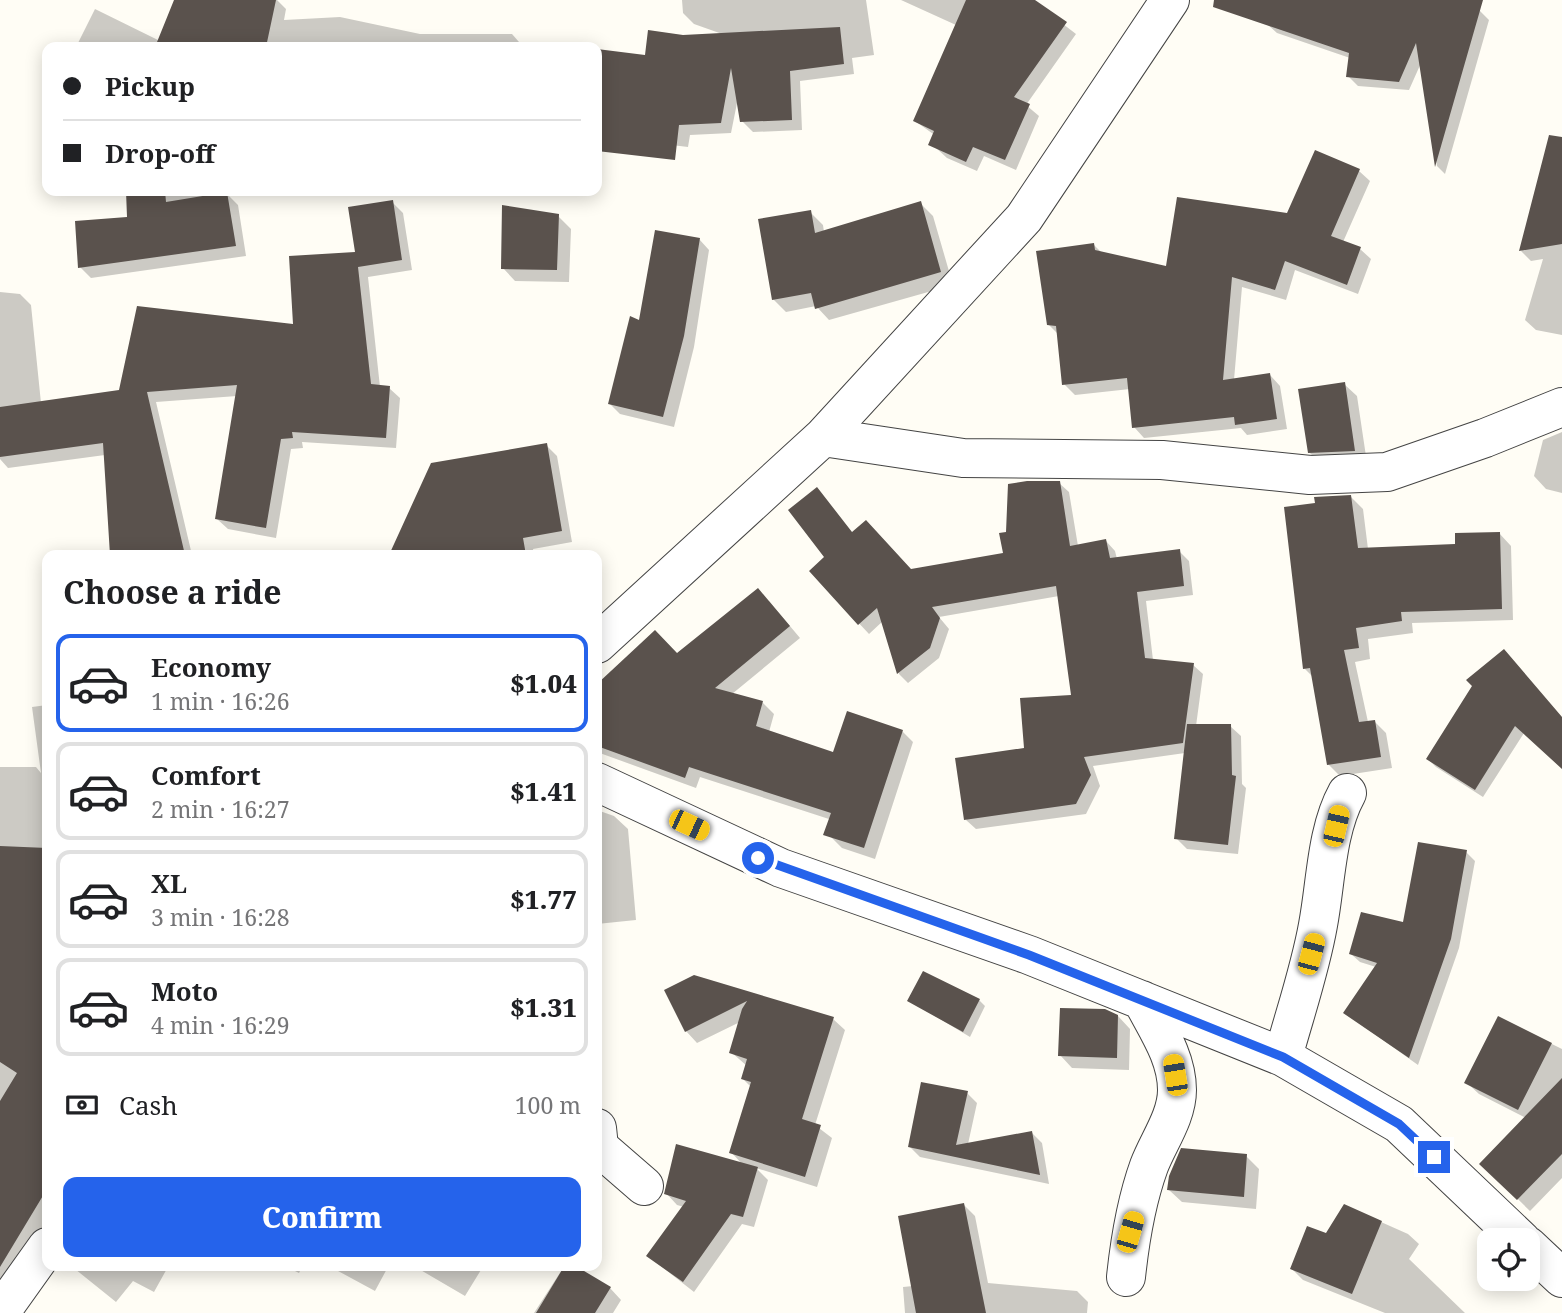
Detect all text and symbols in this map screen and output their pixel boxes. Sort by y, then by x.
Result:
text: Pickup [105,68,195,104]
text: Drop-off [105,135,215,171]
text: Choose a ride [63,570,282,613]
text: Economy [151,649,271,685]
icon: car [67,652,130,715]
text: $1.04 [510,665,577,701]
text: 1 min · 16:26 [151,685,289,717]
text: Comfort [151,757,261,793]
icon: car [67,760,130,823]
text: $1.41 [510,773,577,809]
text: 2 min · 16:27 [151,793,289,825]
car [1322,803,1351,849]
car [666,807,713,843]
route start [742,842,774,874]
text: XL [151,865,187,901]
icon: car [67,868,130,931]
text: $1.77 [510,881,577,917]
text: 3 min · 16:28 [151,901,289,933]
car [1296,931,1327,977]
text: Moto [151,973,218,1009]
icon: car [67,976,130,1039]
text: $1.31 [510,989,577,1025]
text: 4 min · 16:29 [151,1009,289,1041]
car [1162,1053,1189,1097]
icon: cash [63,1086,101,1124]
text: Cash [119,1087,178,1123]
text: 100 m [515,1089,581,1121]
route end [1418,1141,1450,1173]
button: Confirm [63,1177,581,1257]
car [1115,1209,1146,1255]
map controls [1477,1228,1540,1291]
button: locate [1477,1228,1540,1291]

